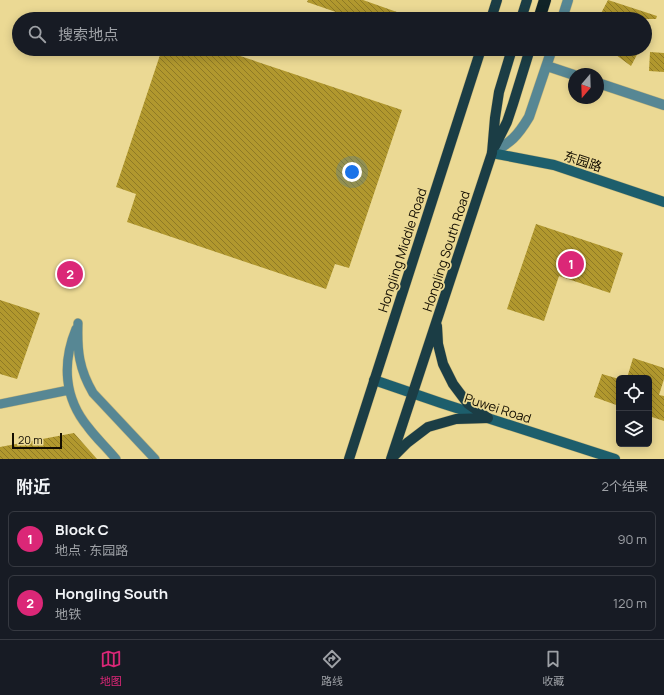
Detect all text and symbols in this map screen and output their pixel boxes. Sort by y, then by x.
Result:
search box [12,12,652,56]
icon: search [26,23,48,45]
text: 搜索地点 [58,24,118,45]
north arrow [568,68,604,104]
street label: 东园路 [562,146,604,176]
your location [342,162,362,182]
street label: Hongling Middle Road [373,186,431,314]
street label: Hongling South Road [418,188,474,314]
pin: 1 [558,249,584,279]
pin: 2 [57,259,83,289]
map controls [616,375,652,447]
button: locate [616,375,652,411]
street label: Puwei Road [462,389,534,427]
button: layers [616,411,652,447]
scale bar [12,431,62,450]
text: 20 m [18,432,43,447]
text: 附近 [16,475,50,498]
text: 2个结果 [602,477,648,495]
text: Block C [55,519,109,540]
text: 1 [27,530,33,548]
text: 90 m [617,530,647,548]
text: 地点 · 东园路 [55,541,128,559]
text: Hongling South [55,583,168,604]
text: 2 [26,594,34,612]
text: 120 m [613,594,647,612]
text: 地铁 [55,605,81,623]
tab: 地图 [100,648,122,688]
tab: 路线 [321,648,343,688]
tab: 收藏 [542,648,564,688]

